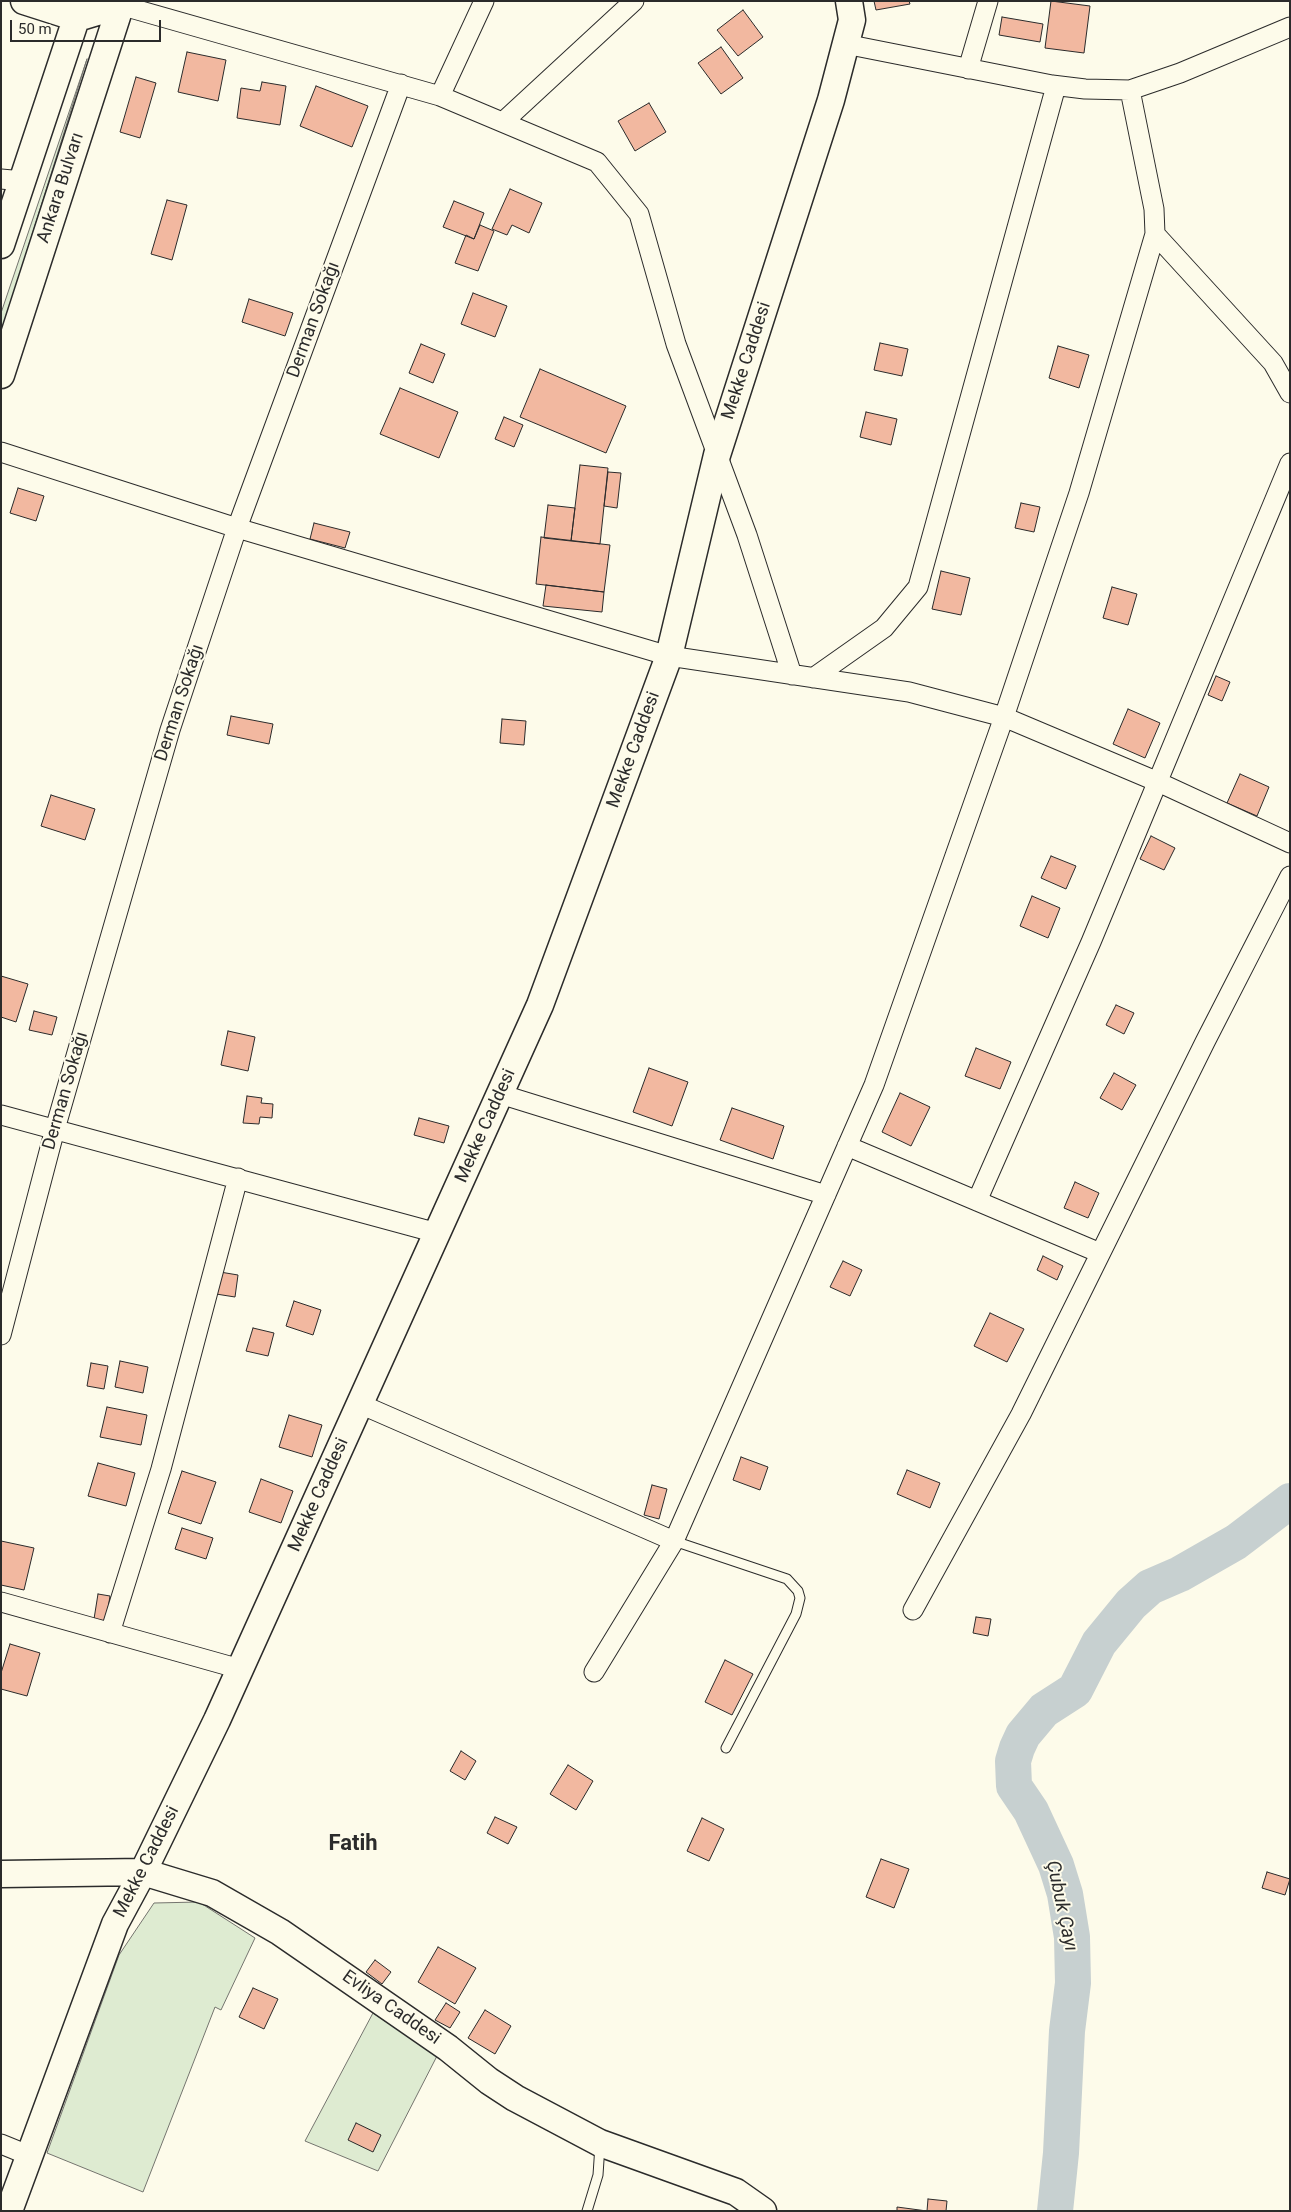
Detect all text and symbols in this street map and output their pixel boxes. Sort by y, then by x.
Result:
scale bar [12,10,164,42]
text: 50 m [18,20,52,38]
street label: Ankara Bulvarı [33,130,89,246]
street label: Derman Sokağı [283,259,345,381]
street label: Mekke Caddesi [718,299,776,423]
street label: Derman Sokağı [151,642,209,764]
street label: Mekke Caddesi [603,689,665,811]
street label: Derman Sokağı [39,1029,93,1153]
street label: Mekke Caddesi [451,1066,521,1186]
street label: Mekke Caddesi [284,1435,354,1555]
street label: Mekke Caddesi [110,1803,184,1921]
district label: Fatih [328,1831,378,1857]
water label: Çubuk Çayı [1040,1859,1082,1953]
street label: Evliya Caddesi [338,1966,444,2050]

